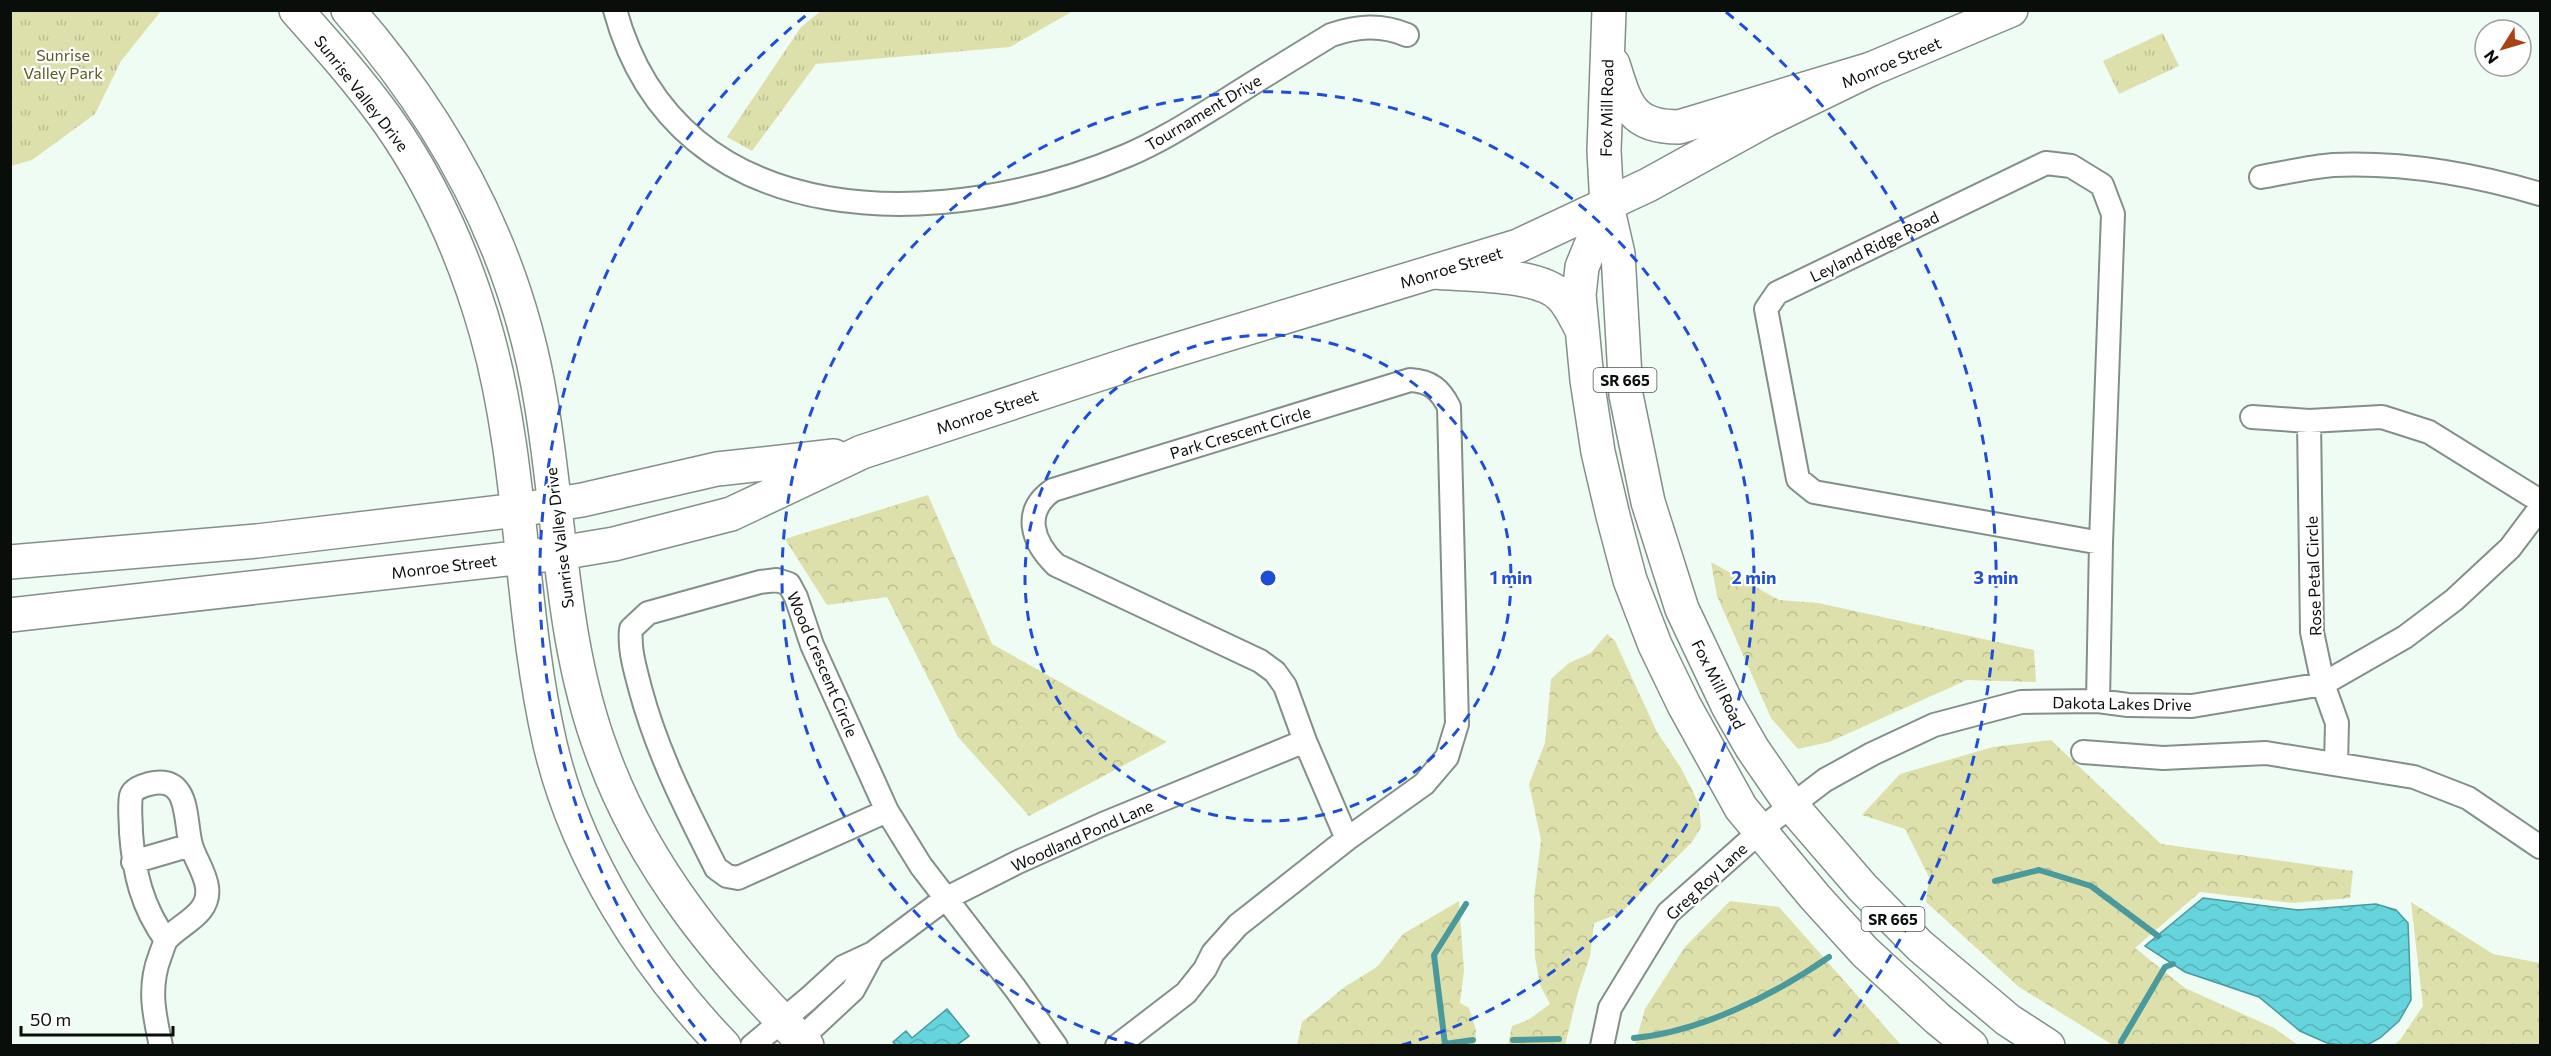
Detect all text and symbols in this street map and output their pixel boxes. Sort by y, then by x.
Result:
north arrow [2473,18,2533,78]
street label: Sunrise Valley Drive [311,31,413,155]
street label: Monroe Street [1838,32,1944,92]
park label: Sunrise Valley Park [23,45,103,82]
text: N [2479,47,2502,68]
street label: Fox Mill Road [1596,59,1616,157]
street label: Tournament Drive [1142,70,1264,154]
street label: Leyland Ridge Road [1806,207,1942,285]
street label: Monroe Street [1397,242,1505,292]
road number: SR 665 [1594,368,1656,392]
street label: Monroe Street [934,385,1041,437]
street label: Park Crescent Circle [1167,402,1313,462]
street label: Sunrise Valley Drive [541,467,577,609]
street label: Rose Petal Circle [2301,516,2325,636]
street label: Monroe Street [390,550,498,582]
text: 1 min [1490,566,1532,588]
text: 2 min [1732,566,1776,588]
text: 3 min [1973,566,2019,588]
centre of rings [1258,568,1278,588]
street label: Wood Crescent Circle [784,588,862,740]
street label: Fox Mill Road [1688,636,1750,732]
street label: Dakota Lakes Drive [2052,692,2192,714]
street label: Woodland Pond Lane [1008,795,1156,875]
street label: Greg Roy Lane [1661,839,1751,923]
road number: SR 665 [1862,907,1924,931]
scale bar [21,999,172,1037]
text: 50 m [30,1008,71,1030]

